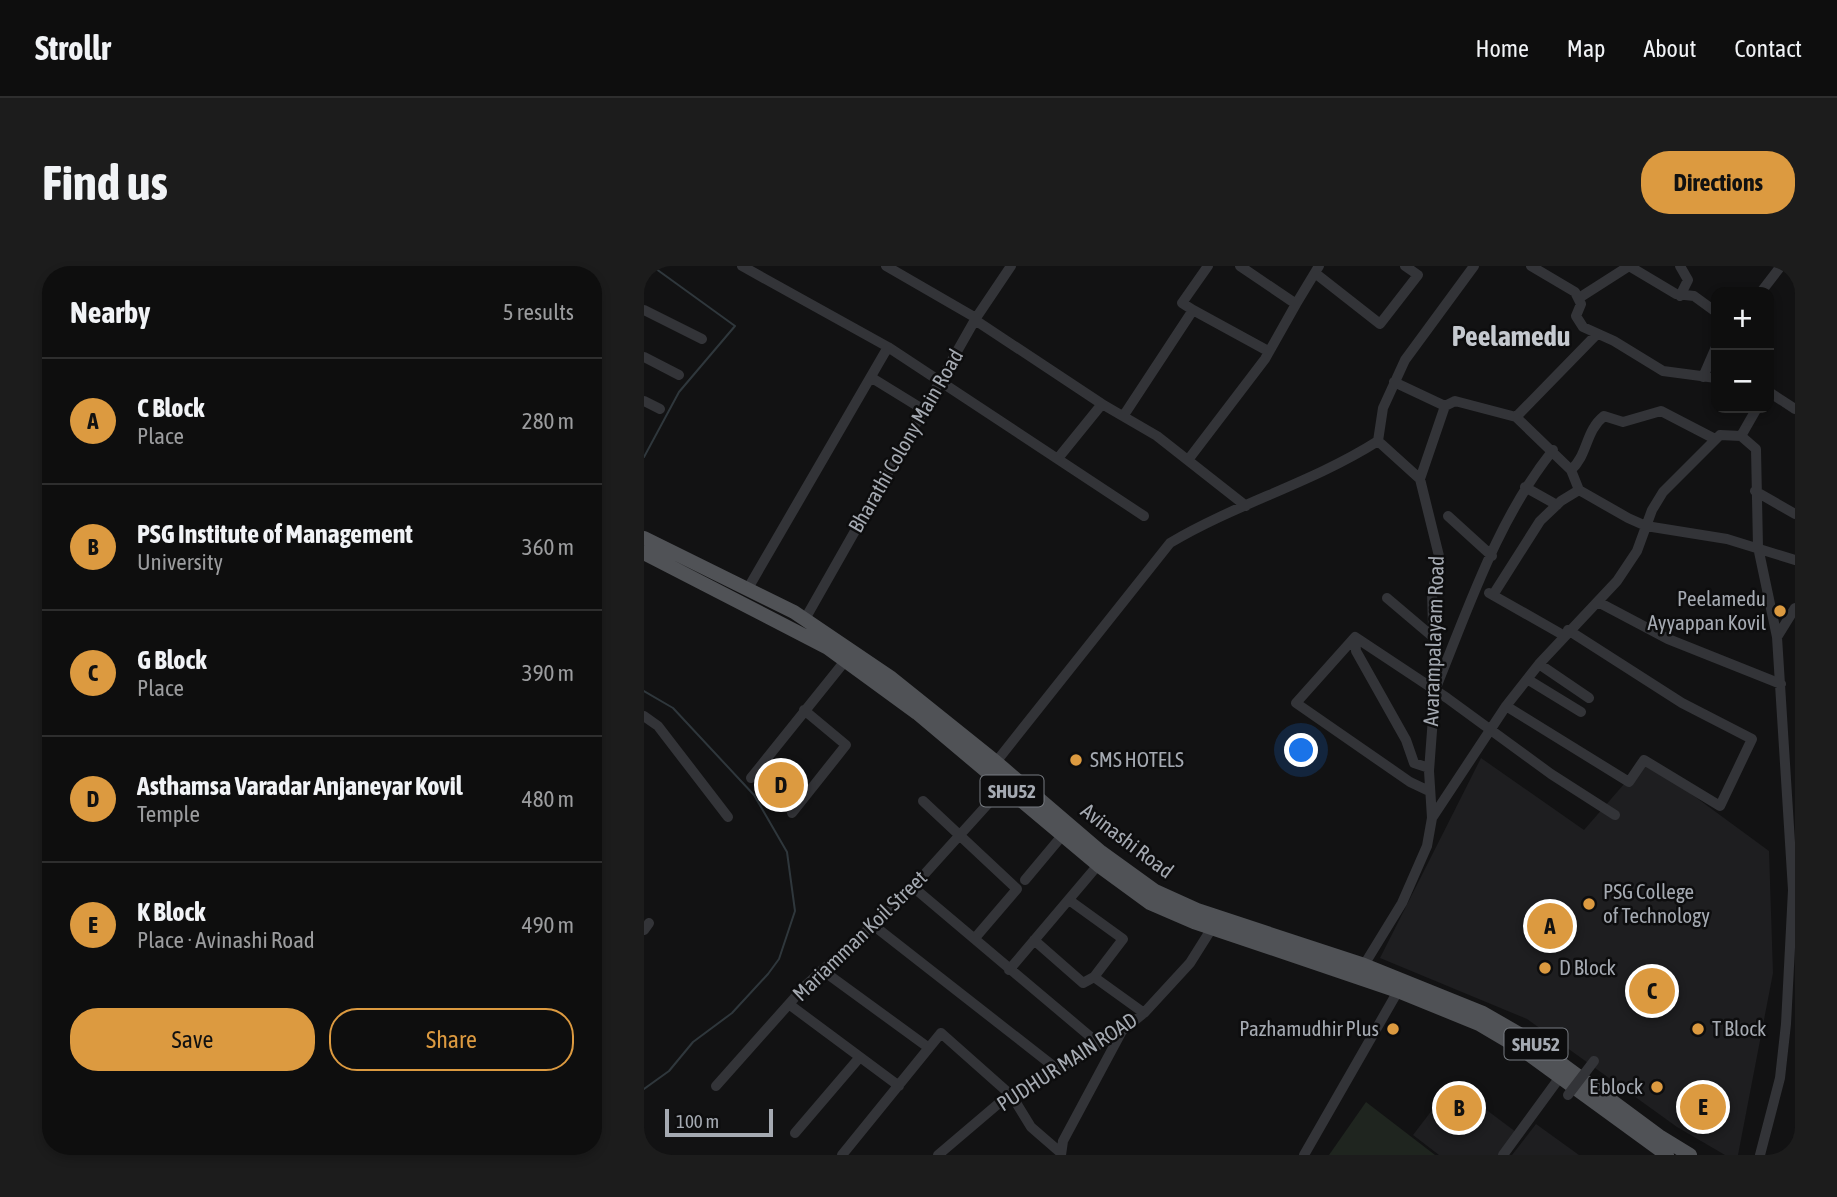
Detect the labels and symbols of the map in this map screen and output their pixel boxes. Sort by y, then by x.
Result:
district label: Peelamedu [1452,320,1570,352]
street label: Bharathi Colony Main Road [843,345,967,536]
street label: Avarampalayam Road [1418,555,1448,727]
place label: Peelamedu Ayyappan Kovil [1648,586,1766,634]
marker: Peelamedu Ayyappan Kovil [1772,603,1788,619]
your location [1284,733,1318,767]
place label: SMS HOTELS [1090,747,1184,771]
marker: SMS HOTELS [1068,752,1084,768]
pin: D [758,759,804,811]
road number: SHU52 [980,776,1044,806]
street label: Avinashi Road [1077,798,1178,883]
street label: Mariamman Koil Street [787,865,931,1005]
place label: PSG College of Technology [1603,879,1710,927]
marker: PSG College of Technology [1581,896,1597,912]
pin: A [1527,900,1573,952]
place label: D Block [1559,955,1616,979]
marker: D Block [1537,960,1553,976]
pin: C [1629,965,1675,1017]
street label: PUDHUR MAIN ROAD [992,1007,1141,1115]
place label: Pazhamudhir Plus [1239,1016,1379,1040]
place label: T Block [1712,1016,1766,1040]
marker: Pazhamudhir Plus [1385,1021,1401,1037]
marker: T Block [1690,1021,1706,1037]
road number: SHU52 [1504,1028,1568,1059]
place label: E block [1589,1074,1643,1098]
marker: E block [1649,1079,1665,1095]
pin: E [1680,1081,1726,1133]
pin: B [1436,1082,1482,1134]
scale bar [665,1106,774,1138]

